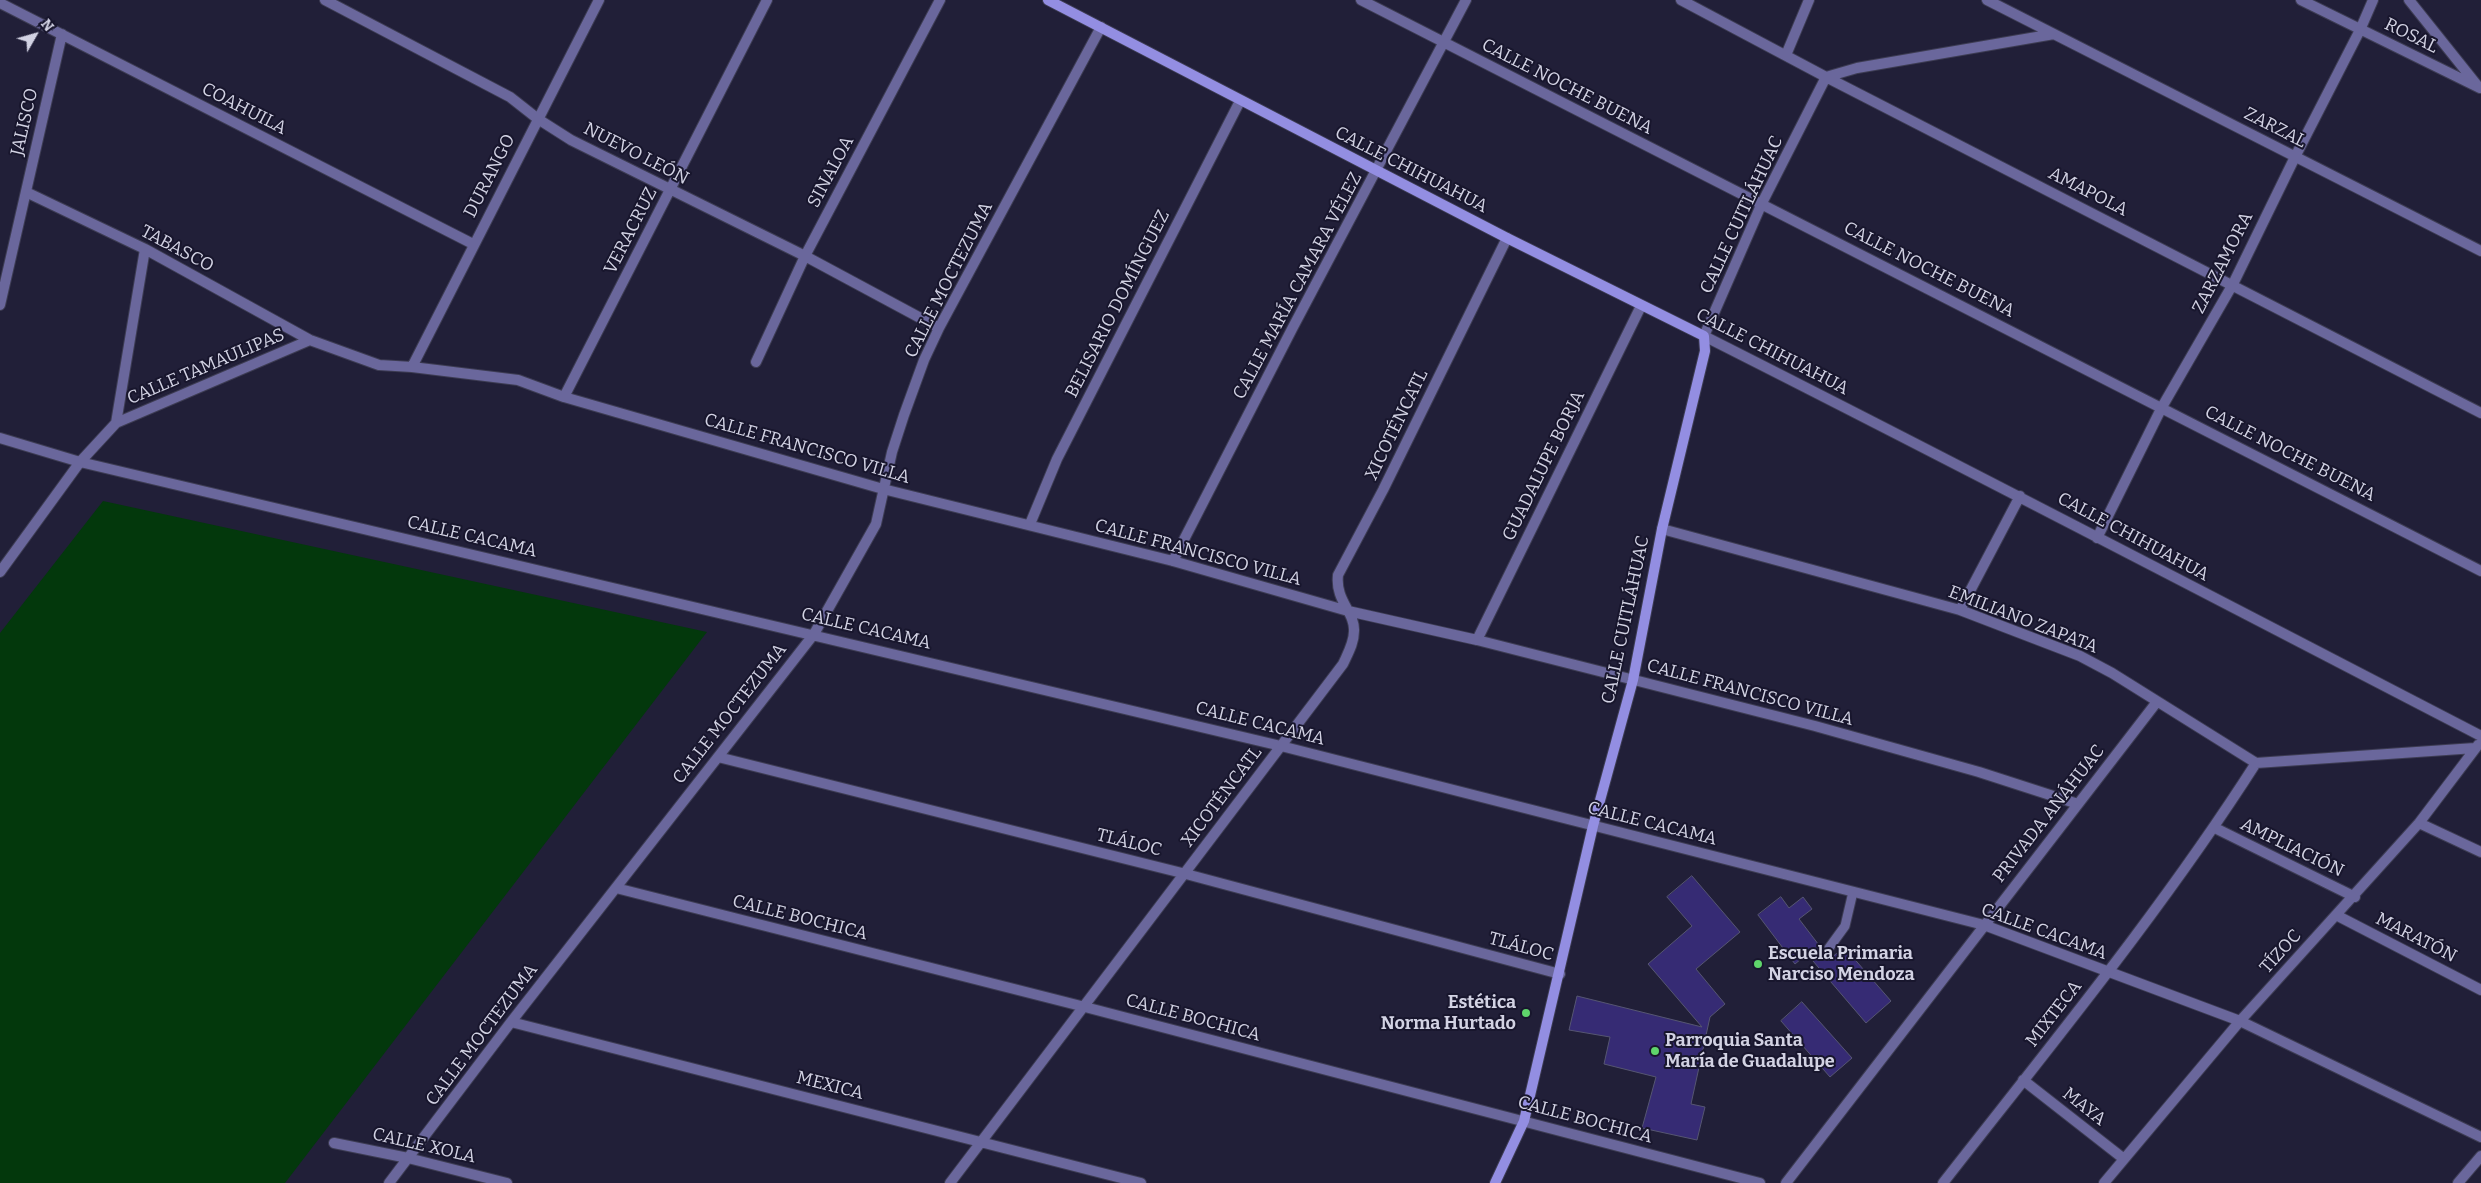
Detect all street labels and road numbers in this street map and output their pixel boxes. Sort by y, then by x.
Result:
street label: ROSAL [2381,14,2441,58]
street label: CALLE NOCHE BUENA [1478,35,1656,139]
street label: COAHUILA [198,78,290,140]
street label: JALISCO [7,86,43,158]
street label: ZARZAL [2240,103,2310,153]
street label: NUEVO LEÓN [580,118,692,190]
street label: CALLE CHIHUAHUA [1331,122,1491,218]
street label: DURANGO [460,131,520,221]
street label: SINALOA [803,133,859,211]
street label: CALLE CUITLÁHUAC [1696,133,1788,297]
street label: AMAPOLA [2045,163,2131,221]
street label: CALLE MARÍA CAMARA VÉLEZ [1229,169,1367,403]
street label: VERACRUZ [600,184,662,278]
street label: CALLE MOCTEZUMA [900,198,998,362]
street label: BELISARIO DOMÍNGUEZ [1061,207,1175,401]
street label: ZARZAMORA [2188,209,2258,317]
street label: CALLE NOCHE BUENA [1840,218,2018,322]
street label: TABASCO [137,221,217,277]
street label: CALLE CHIHUAHUA [1692,304,1852,400]
street label: CALLE TAMAULIPAS [124,324,288,410]
street label: XICOTÉNCATL [1361,366,1433,484]
street label: GUADALUPE BORJA [1498,387,1590,545]
street label: CALLE NOCHE BUENA [2201,402,2379,506]
street label: CALLE FRANCISCO VILLA [702,409,912,489]
street label: CALLE CHIHUAHUA [2054,488,2212,586]
street label: CALLE CACAMA [405,512,539,562]
street label: CALLE FRANCISCO VILLA [1092,515,1304,591]
street label: CALLE CUITLÁHUAC [1598,534,1654,706]
street label: EMILIANO ZAPATA [1945,582,2101,658]
street label: CALLE CACAMA [799,604,933,654]
street label: CALLE MOCTEZUMA [669,640,791,788]
street label: CALLE FRANCISCO VILLA [1644,655,1856,731]
street label: CALLE CACAMA [1193,697,1327,751]
street label: PRIVADA ANÁHUAC [1989,741,2109,887]
street label: XICOTÉNCATL [1177,742,1267,852]
street label: CALLE CACAMA [1585,797,1719,851]
street label: AMPLIACIÓN [2237,814,2347,882]
street label: TLÁLOC [1094,824,1164,862]
street label: CALLE BOCHICA [730,891,870,945]
street label: CALLE CACAMA [1978,899,2110,965]
street label: MARATÓN [2372,908,2460,968]
street label: TÍZOC [2256,926,2306,978]
street label: TLÁLOC [1486,928,1556,966]
street label: CALLE MOCTEZUMA [422,960,542,1110]
street label: MIXTECA [2021,977,2087,1051]
street label: CALLE BOCHICA [1123,990,1263,1046]
street label: MEXICA [794,1067,866,1105]
street label: MAYA [2058,1083,2110,1131]
street label: CALLE BOCHICA [1515,1092,1655,1148]
street label: CALLE XOLA [370,1124,478,1168]

